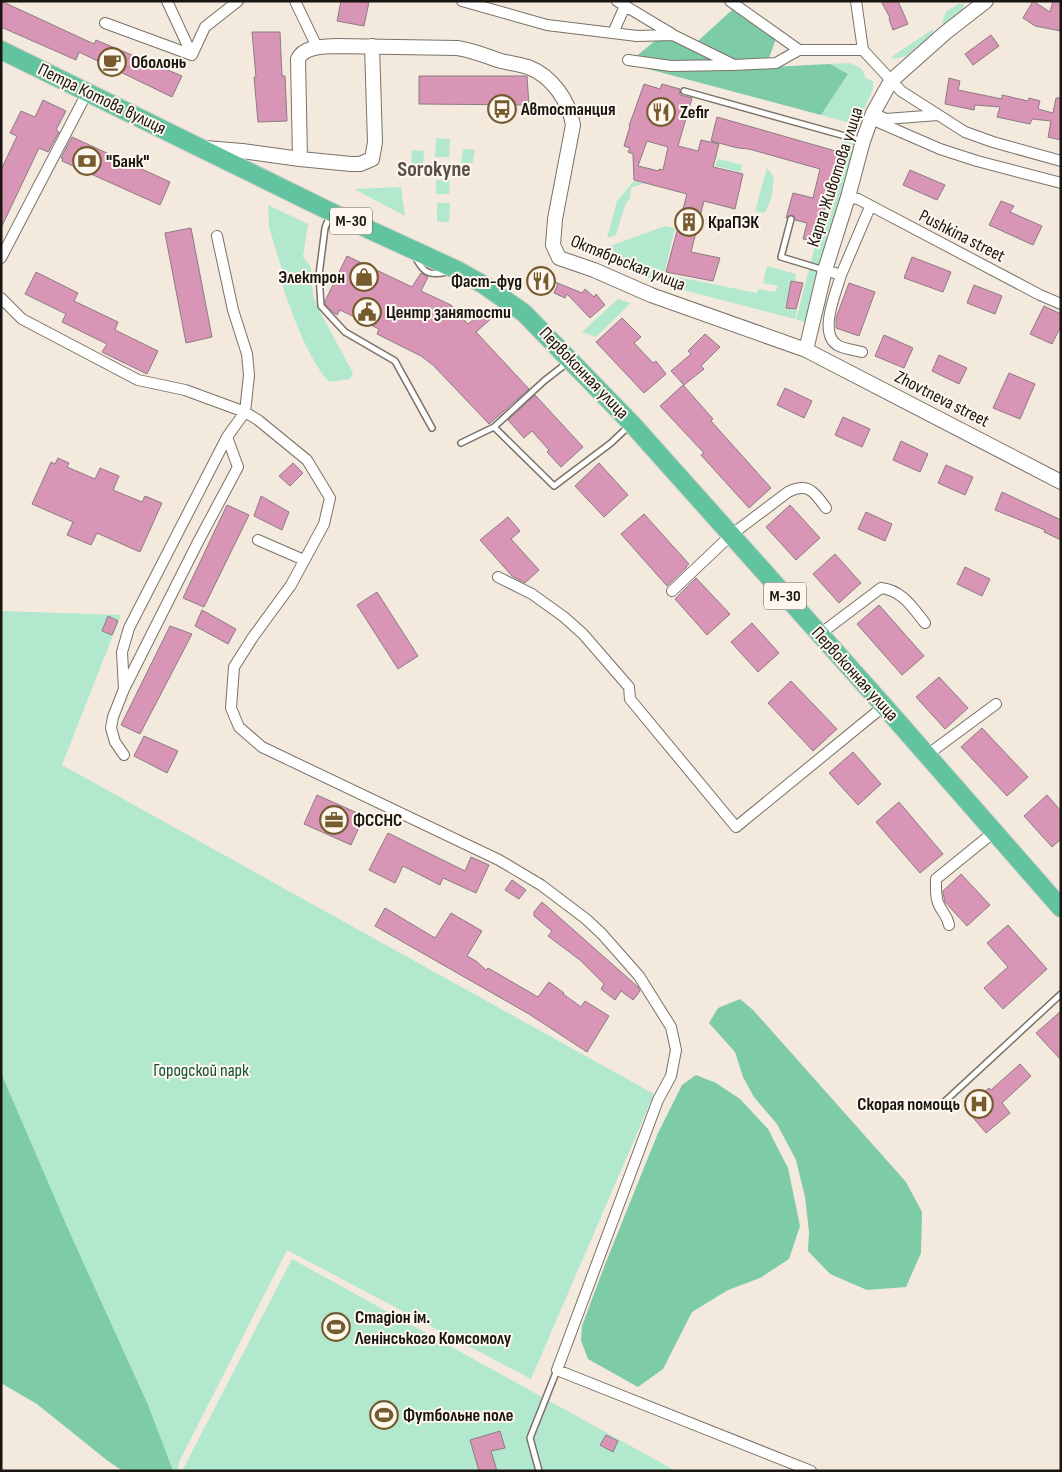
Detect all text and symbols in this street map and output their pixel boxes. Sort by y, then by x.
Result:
cafe icon: Оболонь [97,47,127,77]
place label: Оболонь [131,52,186,73]
street label: Петра Котова вулиця [35,59,169,139]
bus stop icon: Автостанция [487,94,517,124]
restaurant icon: Zefir [646,97,676,127]
place label: Автостанция [520,99,615,120]
place label: Zefir [680,102,710,123]
street label: Карпа Животова улица [803,104,868,249]
bank icon: "Банк" [72,146,102,176]
place label: "Банк" [106,151,150,172]
district label: Sorokyne [397,156,471,183]
street label: Pushkina street [915,205,1009,267]
building icon: КраПЭК [674,207,704,237]
road number: М-30 [330,208,372,235]
place label: КраПЭК [708,212,759,233]
street label: Октябрьская улица [568,230,689,296]
shop icon: Электрон [349,262,379,292]
restaurant icon: Фаст-фуд [526,266,556,296]
place label: Электрон [278,267,345,288]
place label: Фаст-фуд [451,271,522,292]
public building icon: Центр занятости [352,297,382,327]
place label: Центр занятости [386,302,511,323]
street label: Первоконная улица [535,323,633,423]
street label: Zhovtneva street [891,366,993,432]
road number: М-30 [764,582,806,610]
street label: Первоконная улица [807,622,903,726]
office icon: ФССНС [319,805,349,835]
place label: ФССНС [353,810,402,831]
park label: Городской парк [153,1060,249,1081]
hospital icon: Скорая помощь [964,1089,994,1119]
place label: Скорая помощь [857,1094,960,1115]
place label: Стадіон ім. Ленінського Комсомолу [354,1307,512,1349]
sports icon: Стадіон ім. Ленінського Комсомолу [321,1312,351,1342]
sports icon: Футбольне поле [369,1400,399,1430]
place label: Футбольне поле [403,1405,514,1426]

